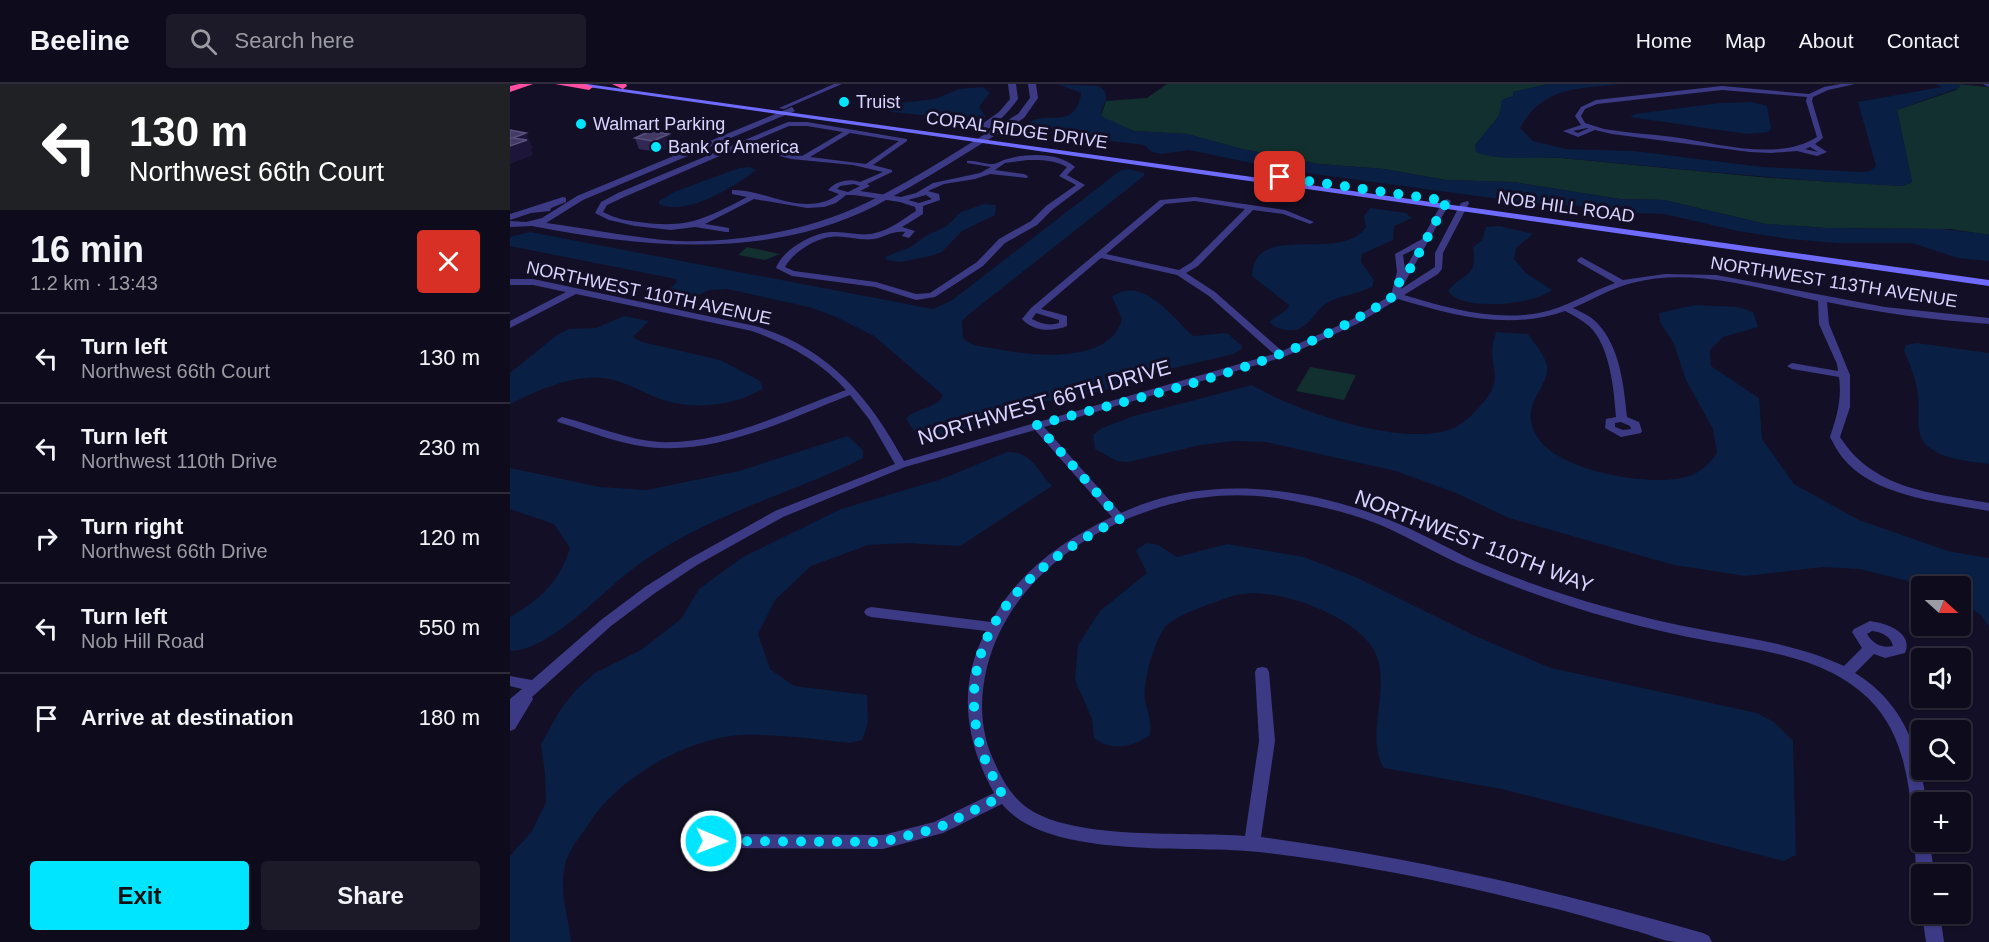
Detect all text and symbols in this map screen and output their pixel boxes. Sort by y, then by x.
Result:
search box [166,14,586,68]
text: Beeline [30,25,130,56]
icon: search [187,25,220,58]
text: Search here [235,28,354,53]
text: Home [1636,29,1692,52]
text: Map [1725,29,1766,52]
text: About [1799,29,1854,52]
text: Contact [1887,29,1959,52]
place label: Truist [856,92,900,112]
marker: Truist [837,95,851,109]
street label: CORAL RIDGE DRIVE [925,107,1109,153]
icon: left [30,108,108,186]
text: 130 m [129,108,248,155]
place label: Walmart Parking [593,114,725,134]
marker: Walmart Parking [574,117,588,131]
place label: Bank of America [668,137,800,157]
marker: Bank of America [649,140,663,154]
pin [1254,151,1305,202]
text: Northwest 66th Court [129,157,384,187]
icon: arrive [1263,160,1296,193]
street label: NOB HILL ROAD [1496,187,1636,227]
text: 16 min [30,229,144,270]
button: close [417,230,480,293]
street label: NORTHWEST 113TH AVENUE [1709,253,1959,311]
street label: NORTHWEST 110TH AVENUE [525,257,773,329]
text: 1.2 km · 13:43 [30,272,158,294]
text: Turn left [81,334,167,359]
icon: left [30,342,63,375]
text: 130 m [419,345,480,370]
street label: NORTHWEST 66TH DRIVE [915,355,1173,449]
text: Northwest 66th Court [81,360,270,382]
text: Turn left [81,424,167,449]
icon: left [30,432,63,465]
text: 230 m [419,435,480,460]
text: Northwest 110th Drive [81,450,277,472]
street label: NORTHWEST 110TH WAY [1352,485,1596,597]
text: Turn right [81,514,183,539]
icon: right [30,522,63,555]
text: 120 m [419,525,480,550]
text: Northwest 66th Drive [81,540,268,562]
north arrow [1911,576,1971,636]
map controls [1911,576,1971,924]
text: Turn left [81,604,167,629]
icon: left [30,612,63,645]
text: 550 m [419,615,480,640]
text: Nob Hill Road [81,630,204,652]
button: sound [1911,648,1971,708]
icon: arrive [30,702,63,735]
text: Arrive at destination [81,705,294,730]
text: 180 m [419,705,480,730]
button: search [1911,720,1971,780]
button: + [1911,792,1971,852]
position arrow [679,809,743,873]
button: Exit [30,861,249,930]
button: Share [261,861,480,930]
button: − [1911,864,1971,924]

